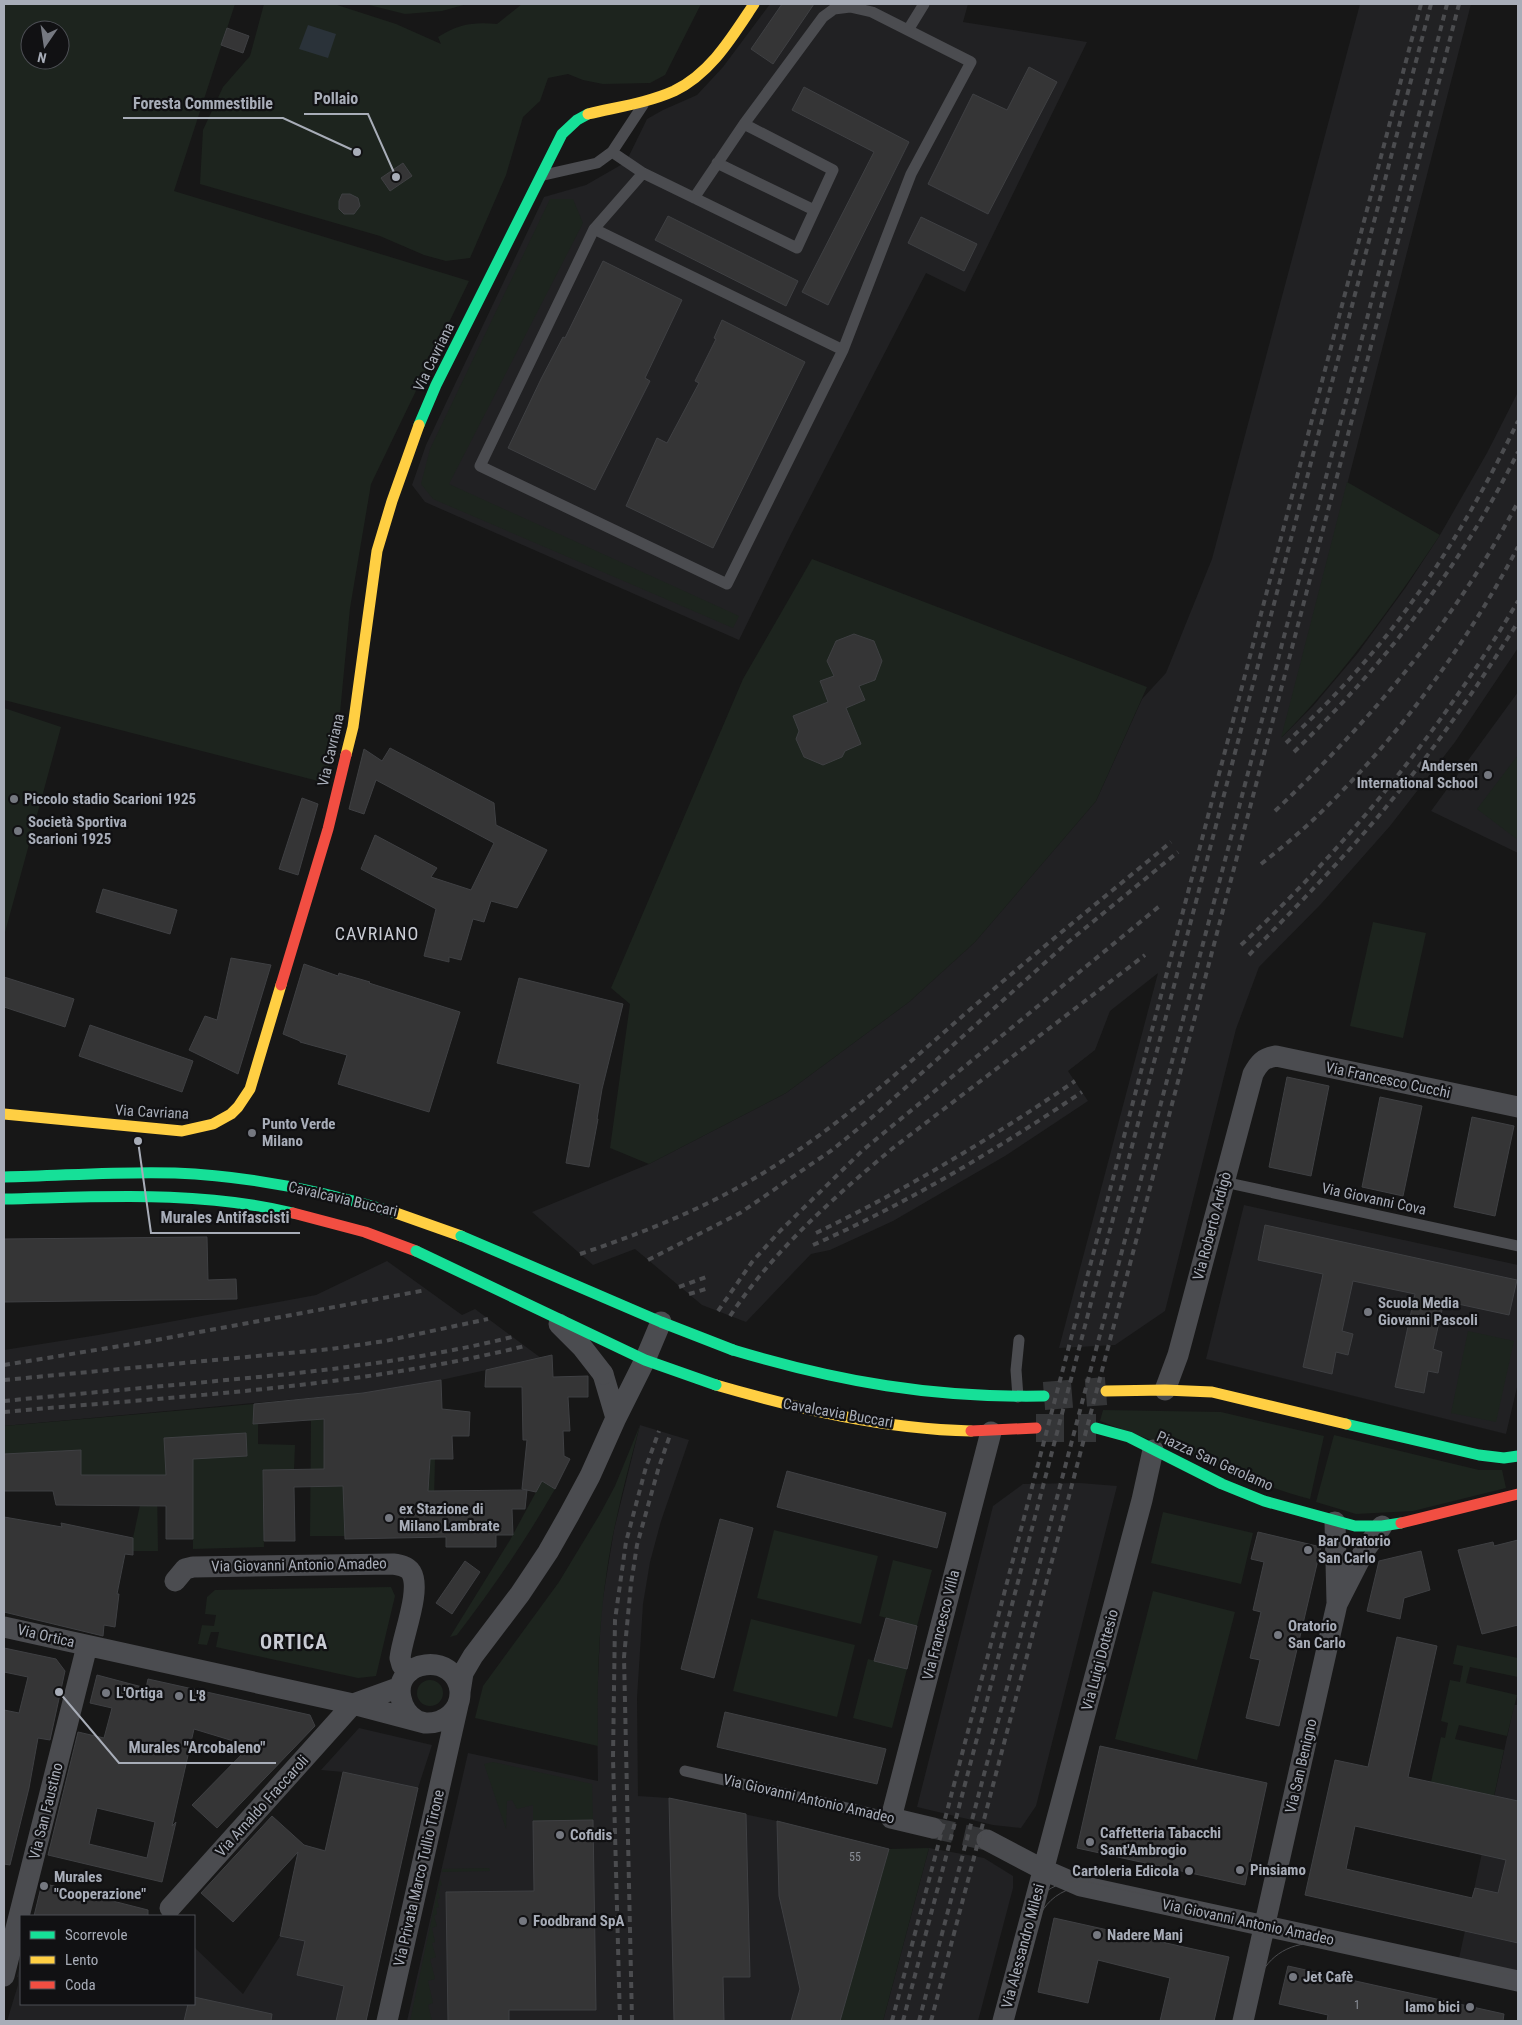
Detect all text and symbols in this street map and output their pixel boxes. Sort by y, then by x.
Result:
north arrow [20,20,70,70]
text: N [36,49,48,66]
callout: Pollaio [304,83,368,114]
callout: Foresta Commestibile [123,87,283,118]
text: Pollaio [314,89,358,108]
text: Foresta Commestibile [133,94,273,113]
street label: Via Cavriana [410,320,458,394]
street label: Via Cavriana [314,712,348,788]
place label: Andersen International School [1357,757,1478,792]
marker: Andersen International School [1482,769,1494,781]
place label: Piccolo stadio Scarioni 1925 [24,790,196,808]
marker: Piccolo stadio Scarioni 1925 [8,793,20,805]
place label: Società Sportiva Scarioni 1925 [28,813,127,848]
marker: Società Sportiva Scarioni 1925 [12,825,24,837]
district label: CAVRIANO [335,923,419,944]
street label: Via Francesco Cucchi [1324,1058,1452,1102]
street label: Via Cavriana [115,1101,189,1123]
place label: Punto Verde Milano [262,1115,336,1150]
marker: Punto Verde Milano [246,1127,258,1139]
street label: Via Roberto Ardigò [1189,1170,1235,1282]
street label: Cavalcavia Buccari [287,1178,399,1220]
street label: Via Giovanni Cova [1320,1179,1428,1219]
callout: Murales Antifascisti [151,1202,300,1233]
text: Murales Antifascisti [161,1208,289,1227]
place label: Scuola Media Giovanni Pascoli [1378,1294,1478,1329]
marker: Scuola Media Giovanni Pascoli [1362,1306,1374,1318]
street label: Cavalcavia Buccari [782,1394,894,1432]
street label: Piazza San Gerolamo [1154,1427,1276,1495]
place label: ex Stazione di Milano Lambrate [399,1500,500,1535]
marker: ex Stazione di Milano Lambrate [383,1512,395,1524]
place label: Bar Oratorio San Carlo [1318,1532,1391,1567]
marker: Bar Oratorio San Carlo [1302,1544,1314,1556]
street label: Via Giovanni Antonio Amadeo [211,1554,387,1576]
street label: Via Francesco Villa [919,1568,963,1682]
street label: Via Luigi Dottesio [1078,1607,1122,1713]
place label: Oratorio San Carlo [1288,1617,1346,1652]
street label: Via Ortica [16,1621,76,1651]
marker: Oratorio San Carlo [1272,1629,1284,1641]
district label: ORTICA [260,1630,328,1654]
place label: L'Ortiga [116,1684,163,1702]
marker: L'Ortiga [100,1687,112,1699]
place label: L'8 [189,1687,206,1705]
marker: L'8 [173,1690,185,1702]
street label: Via San Benigno [1281,1717,1321,1815]
callout: Murales "Arcobaleno" [119,1732,276,1763]
text: Murales "Arcobaleno" [129,1738,265,1757]
street label: Via Arnaldo Fraccaroli [212,1752,312,1860]
street label: Via San Faustino [25,1761,67,1861]
street label: Via Giovanni Antonio Amadeo [721,1770,897,1828]
street label: Via Privata Marco Tullio Tirone [390,1788,448,1968]
place label: Caffetteria Tabacchi Sant'Ambrogio [1100,1824,1221,1859]
place label: Cofidis [570,1826,612,1844]
marker: Cofidis [554,1829,566,1841]
marker: Caffetteria Tabacchi Sant'Ambrogio [1084,1836,1096,1848]
house number: 55 [849,1850,861,1864]
place label: Pinsiamo [1250,1861,1306,1879]
place label: Cartoleria Edicola [1072,1862,1179,1880]
marker: Pinsiamo [1234,1864,1246,1876]
marker: Cartoleria Edicola [1183,1865,1195,1877]
place label: Murales "Cooperazione" [54,1868,146,1903]
marker: Murales "Cooperazione" [38,1880,50,1892]
street label: Via Alessandro Milesi [998,1882,1048,2010]
street label: Via Giovanni Antonio Amadeo [1160,1895,1336,1949]
place label: Foodbrand SpA [533,1912,624,1930]
legend [20,1915,195,2005]
marker: Foodbrand SpA [517,1915,529,1927]
text: Scorrevole [65,1926,127,1944]
place label: Nadere Manj [1107,1926,1183,1944]
marker: Nadere Manj [1091,1929,1103,1941]
text: Lento [65,1951,98,1969]
place label: Jet Cafè [1303,1968,1353,1986]
marker: Jet Cafè [1287,1971,1299,1983]
text: Coda [65,1976,96,1994]
house number: 1 [1354,1998,1360,2012]
place label: Iamo bici [1405,1998,1460,2016]
marker: Iamo bici [1464,2001,1476,2013]

